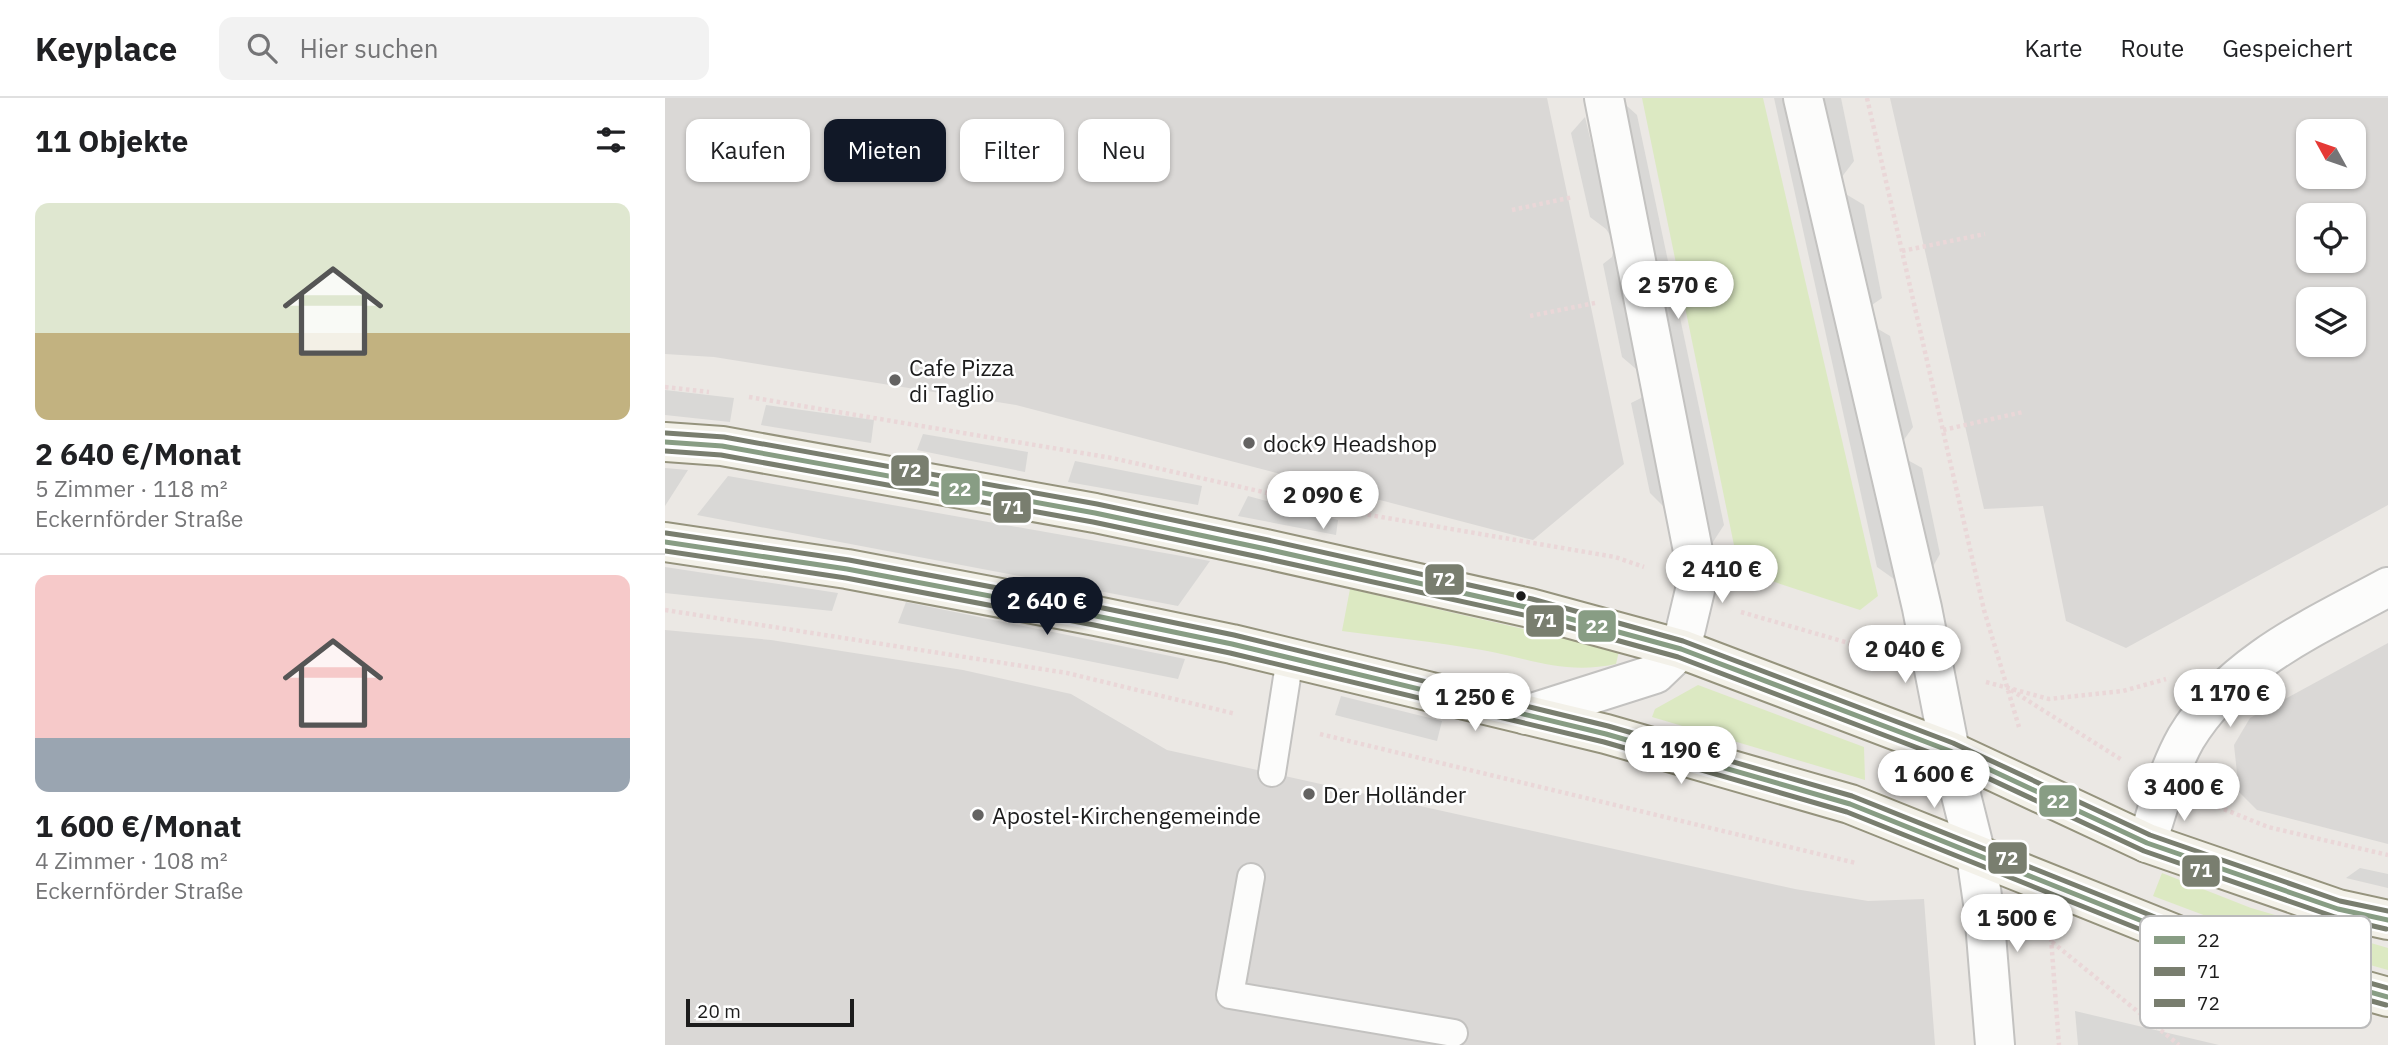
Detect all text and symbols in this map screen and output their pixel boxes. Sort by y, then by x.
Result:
search box [219,17,709,80]
text: Keyplace [35,27,177,70]
icon: search [243,29,281,67]
text: Hier suchen [299,31,439,65]
text: Karte [2024,32,2083,64]
text: Route [2121,32,2184,64]
text: Gespeichert [2222,32,2353,64]
chip: Kaufen [686,119,810,182]
chip: Mieten [824,119,946,182]
chip: Filter [960,119,1064,182]
chip: Neu [1078,119,1170,182]
north arrow [2296,119,2366,189]
map controls [2296,119,2366,357]
text: 11 Objekte [35,121,188,160]
icon: filters [592,121,630,159]
button: locate [2296,203,2366,273]
icon: home [270,248,396,374]
pin: 2 570 € [1613,262,1743,321]
text: 2 570 € [1638,269,1718,299]
button: layers [2296,287,2366,357]
place label: Cafe Pizza di Taglio [909,352,1014,408]
marker: Cafe Pizza di Taglio [887,372,903,388]
place label: dock9 Headshop [1263,428,1437,458]
text: 2 640 €/Monat [35,434,242,473]
marker: dock9 Headshop [1241,435,1257,451]
line badge: 72 [890,454,930,487]
text: 72 [899,458,921,482]
line badge: 22 [940,472,981,506]
pin: 2 090 € [1258,472,1388,531]
text: 5 Zimmer · 118 m² [35,473,228,503]
text: 22 [949,477,971,501]
text: 2 090 € [1283,479,1363,509]
line badge: 71 [992,491,1032,524]
text: 71 [1001,495,1024,519]
text: Eckernförder Straße [35,503,243,533]
pin: 2 410 € [1657,546,1787,605]
text: 2 410 € [1682,553,1762,583]
line badge: 72 [1424,563,1465,596]
text: 72 [1433,567,1455,591]
pin: 2 640 € [982,578,1112,637]
text: 2 640 € [1007,585,1087,615]
unlabelled marker [1514,589,1528,603]
line badge: 71 [1525,604,1565,638]
text: 71 [1534,608,1557,632]
line badge: 22 [1577,609,1617,643]
text: 22 [1586,614,1608,638]
icon: home [270,620,396,746]
pin: 2 040 € [1840,626,1970,685]
text: 2 040 € [1865,633,1945,663]
pin: 1 170 € [2165,670,2295,729]
pin: 1 250 € [1410,674,1540,733]
text: 1 170 € [2190,677,2270,707]
text: 1 250 € [1435,681,1515,711]
pin: 1 190 € [1616,726,1746,786]
text: 1 190 € [1641,734,1721,764]
pin: 1 600 € [1869,750,1999,810]
text: 1 600 € [1894,758,1974,788]
pin: 3 400 € [2119,764,2249,823]
text: 3 400 € [2144,771,2224,801]
place label: Der Holländer [1323,779,1467,809]
line badge: 22 [2038,784,2078,818]
marker: Der Holländer [1301,786,1317,802]
text: 22 [2047,789,2069,813]
place label: Apostel-Kirchengemeinde [992,800,1261,830]
text: 1 600 €/Monat [35,806,242,845]
marker: Apostel-Kirchengemeinde [970,807,986,823]
line badge: 72 [1987,841,2028,875]
text: 4 Zimmer · 108 m² [35,845,228,875]
text: 72 [1996,846,2018,870]
line badge: 71 [2181,854,2221,888]
text: 71 [2190,858,2213,882]
text: Eckernförder Straße [35,875,243,905]
pin: 1 500 € [1952,894,2082,954]
text: 1 500 € [1977,902,2057,932]
legend [2140,916,2371,1028]
text: 22 [2197,928,2220,952]
text: 71 [2197,959,2220,983]
text: 72 [2197,991,2220,1015]
scale bar [686,996,854,1028]
text: 20 m [697,999,741,1023]

